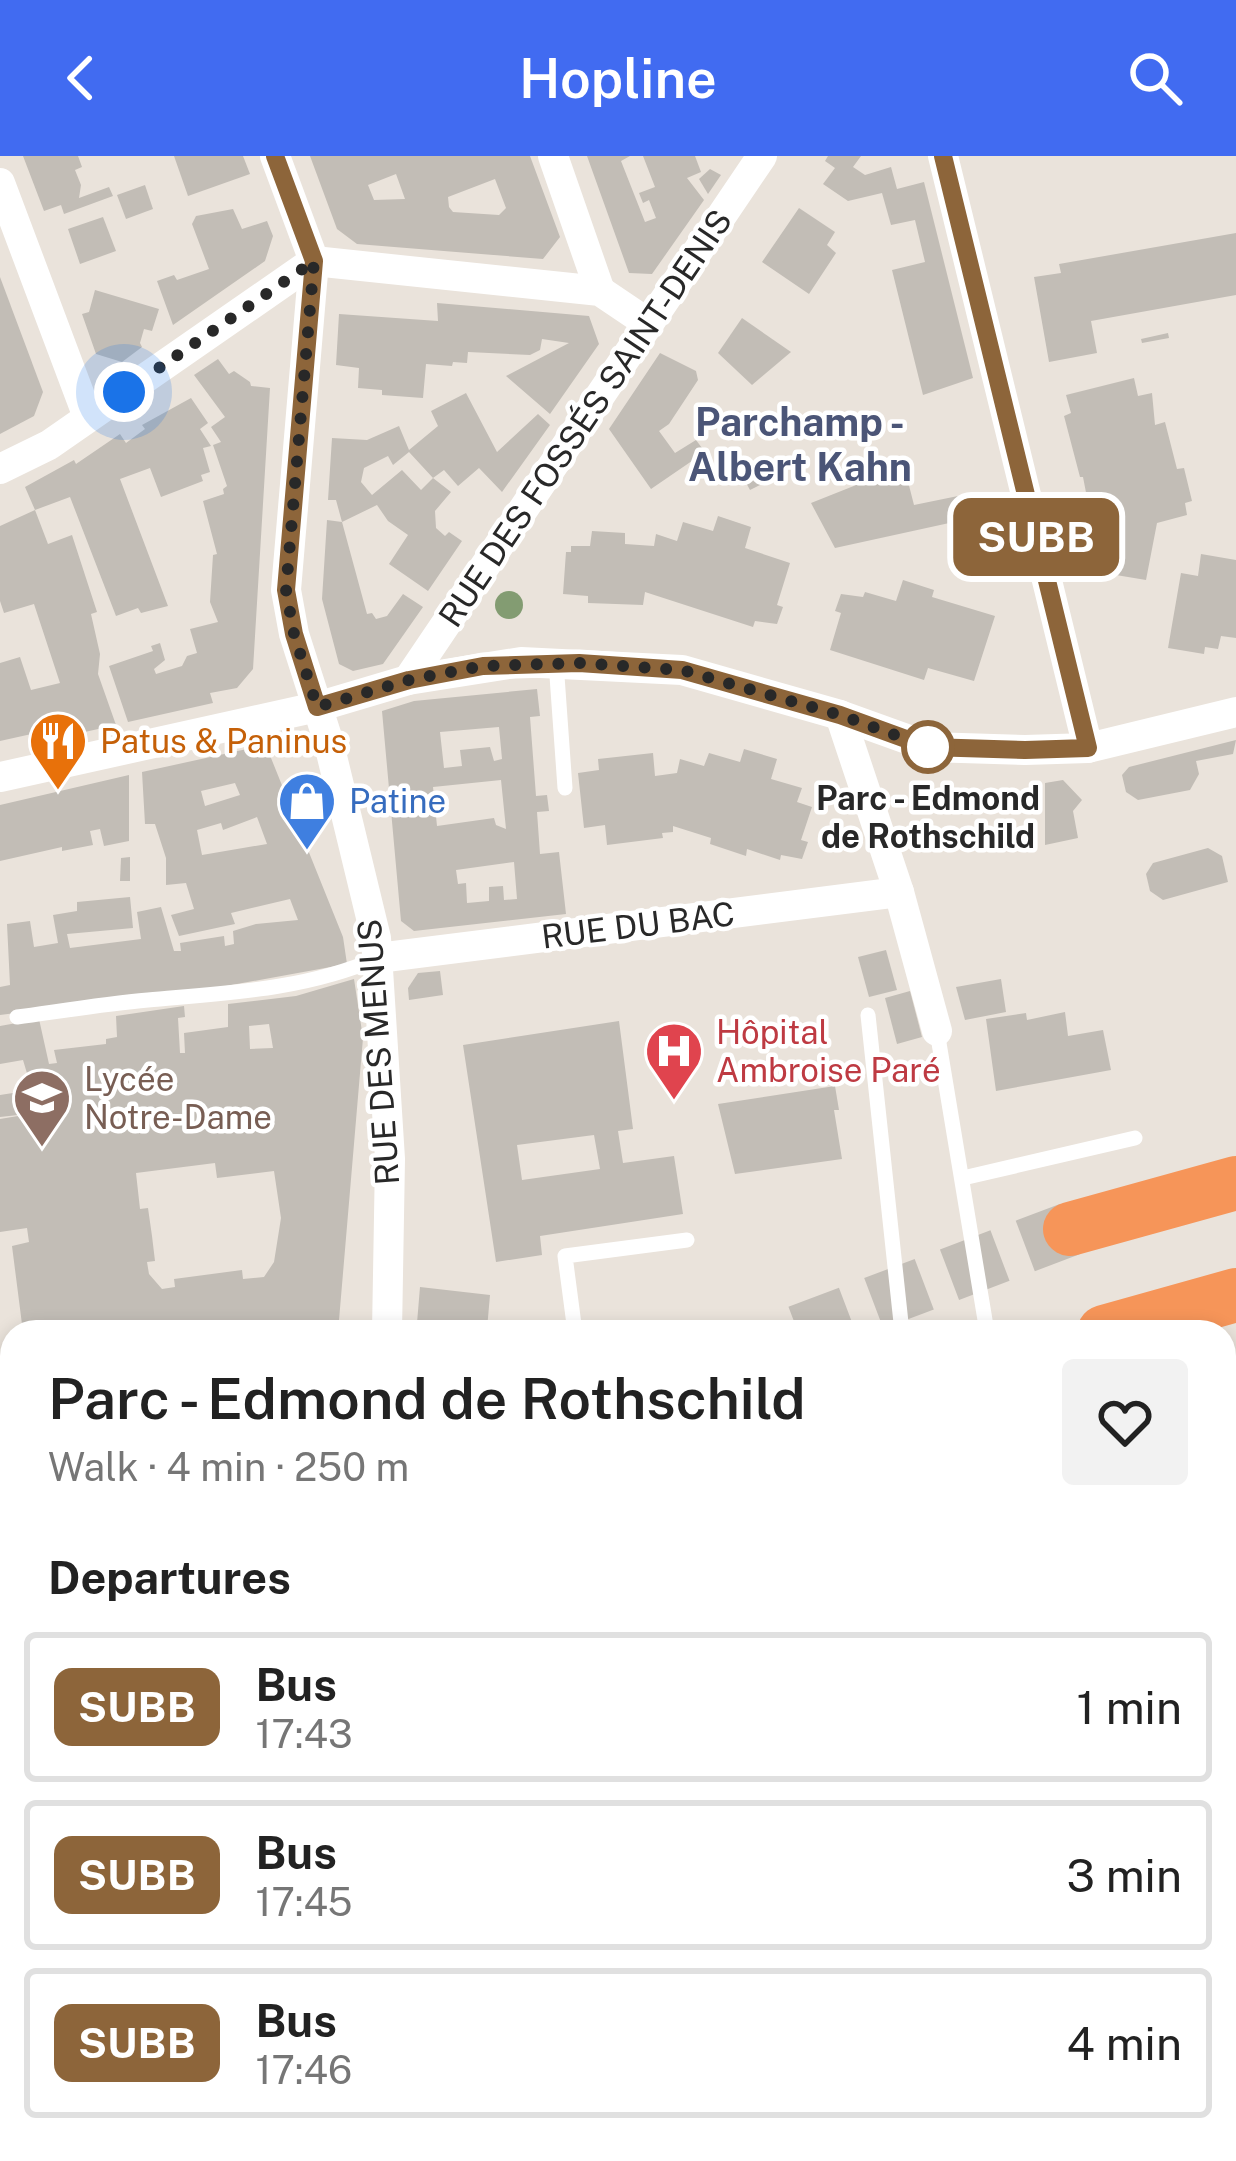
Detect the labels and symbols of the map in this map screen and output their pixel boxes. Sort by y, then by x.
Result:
street label: RUE DES FOSSÉS SAINT-DENIS [430,202,739,634]
your location [94,362,154,422]
district label: Parchamp - Albert Kahn [688,399,912,490]
line badge: SUBB [952,498,1120,576]
restaurant icon: Patus & Paninus [27,710,89,792]
place label: Patus & Paninus [100,722,347,760]
marker: Parc - Edmond de Rothschild [903,722,953,772]
shop icon: Patine [276,770,338,852]
place label: Parc - Edmond de Rothschild [816,779,1040,855]
place label: Patine [349,782,446,820]
street label: RUE DU BAC [539,894,737,956]
street label: RUE DES MENUS [350,918,406,1186]
place label: Hôpital Ambroise Paré [716,1013,941,1089]
hospital icon: Hôpital Ambroise Paré [643,1020,705,1102]
place label: Lycée Notre-Dame [84,1060,272,1136]
school or university icon: Lycée Notre-Dame [11,1067,73,1149]

